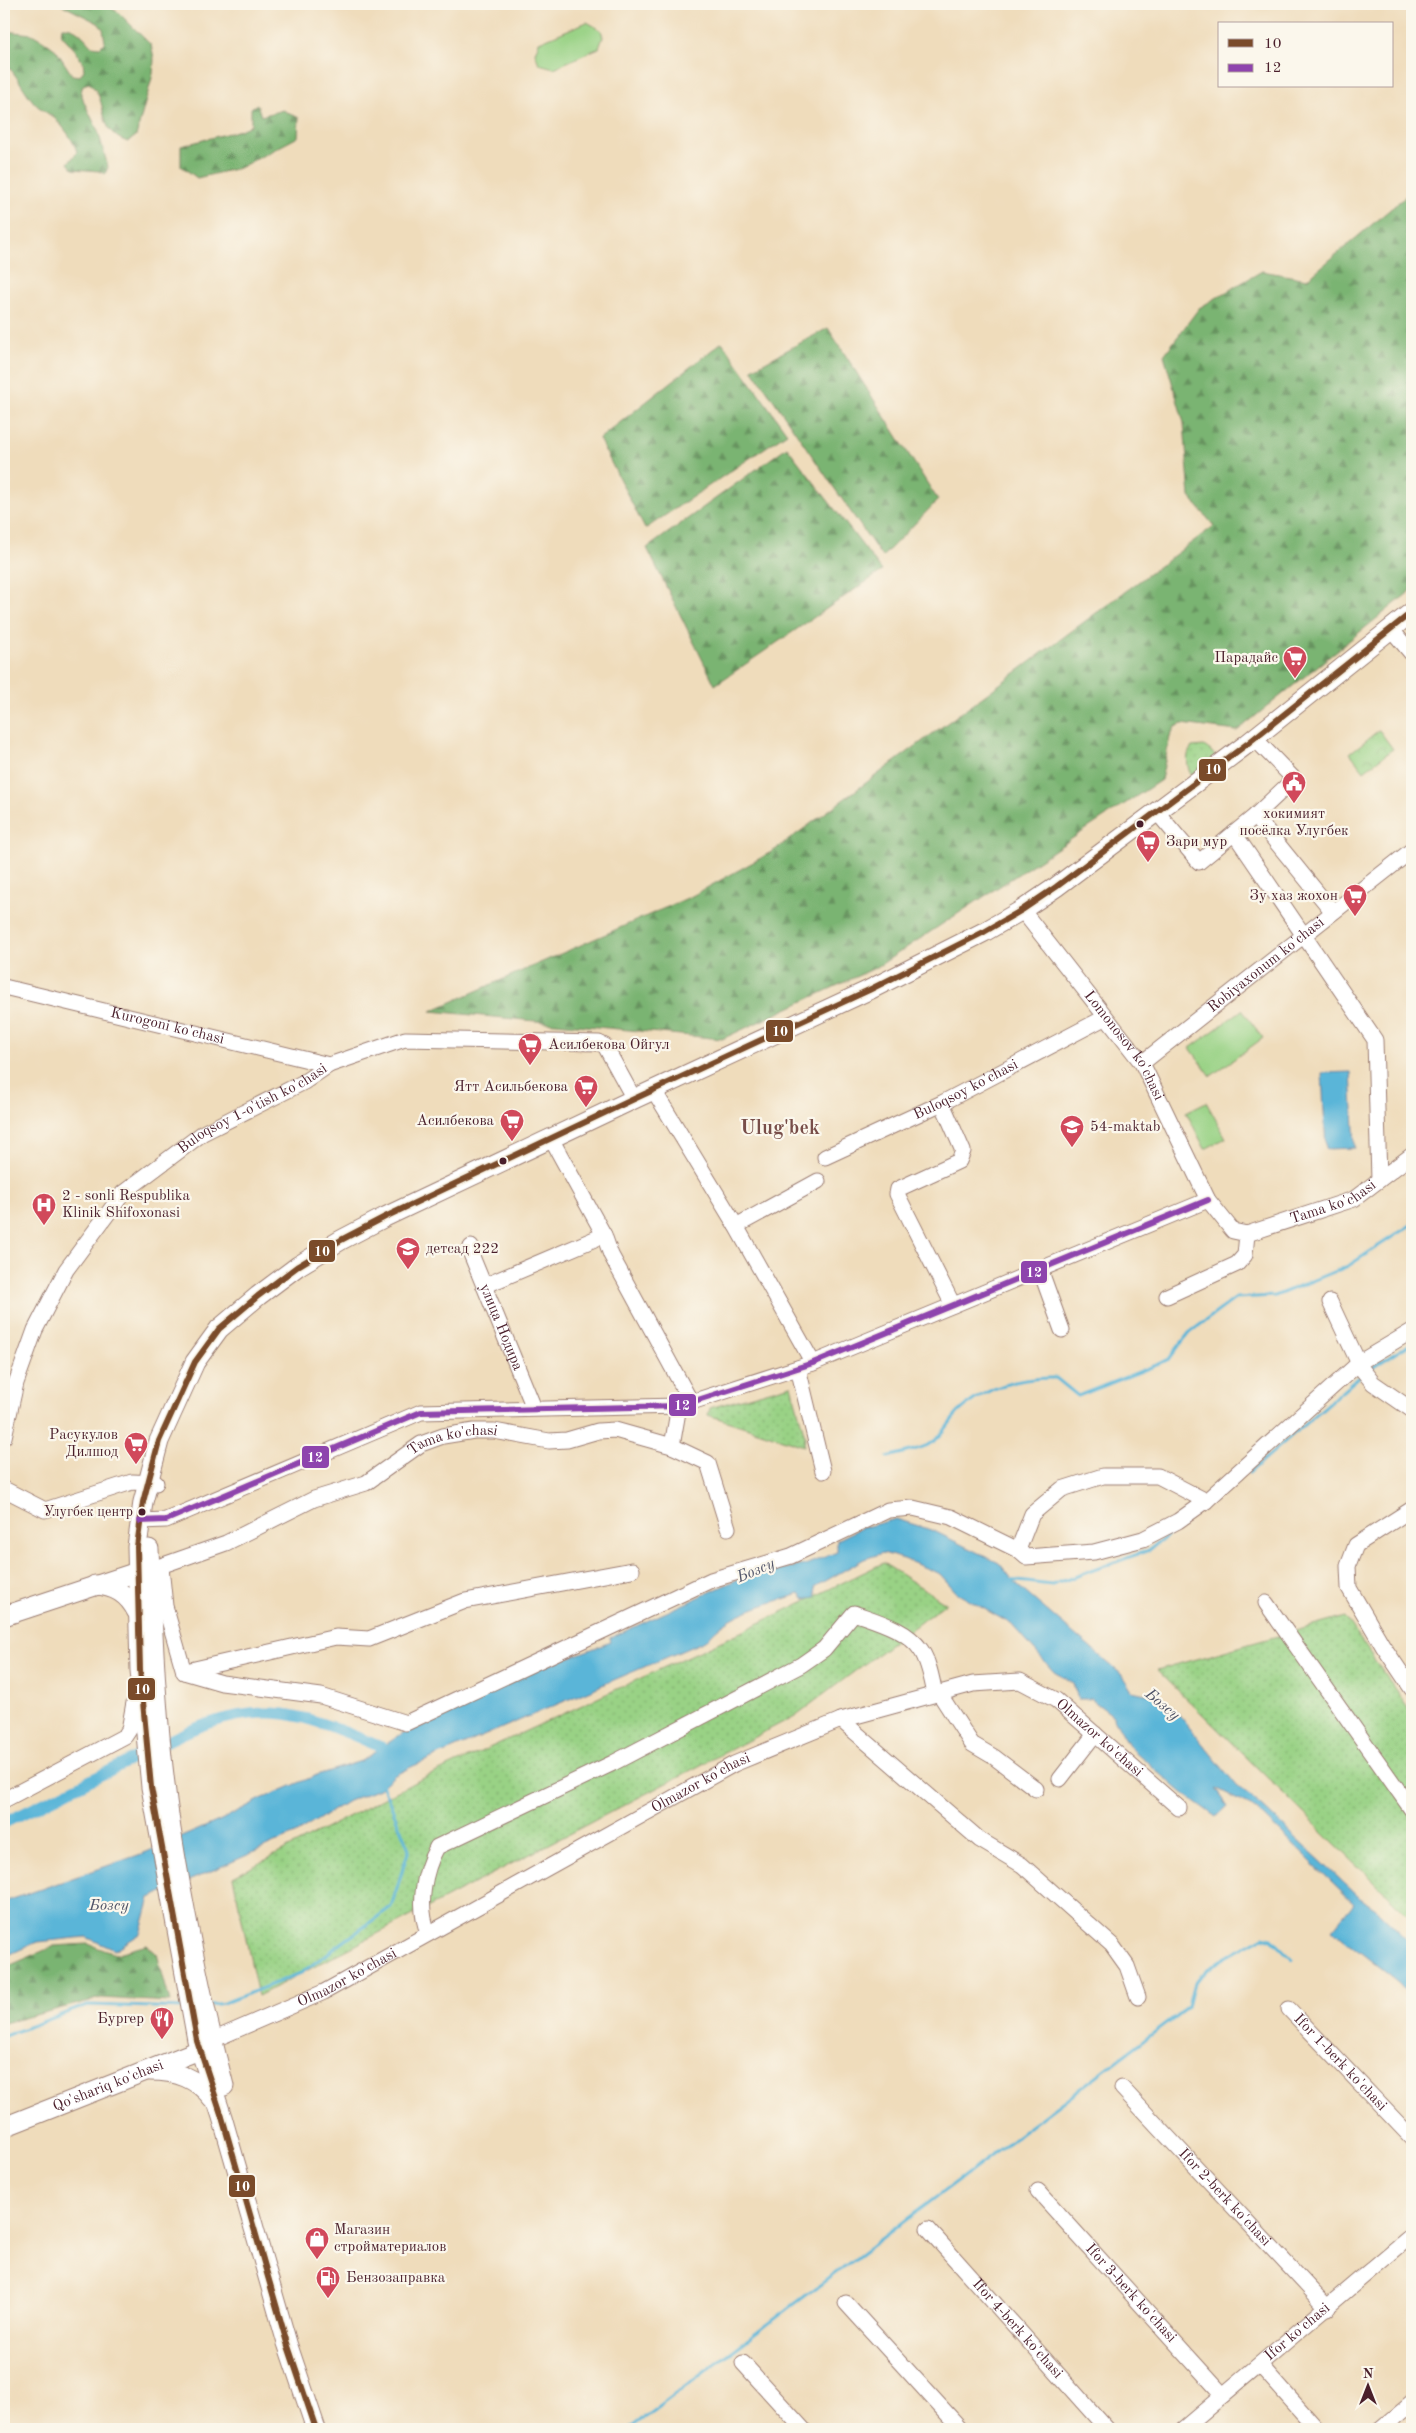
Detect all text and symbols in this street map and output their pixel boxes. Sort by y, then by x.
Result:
legend [1218,22,1394,88]
text: 10 [1264,37,1281,52]
text: 12 [1264,61,1281,76]
supermarket icon: Парадайс [1282,645,1308,679]
place label: Парадайс [1214,651,1278,666]
line badge: 10 [1198,758,1227,782]
text: 10 [1205,763,1221,777]
public building icon: хокимият посёлка Улугбек [1281,770,1307,804]
place label: хокимият посёлка Улугбек [1239,807,1349,839]
unlabelled marker [1135,819,1145,829]
supermarket icon: Зари мур [1135,829,1161,863]
place label: Зари мур [1166,835,1227,850]
supermarket icon: Зу хаз жохон [1342,883,1368,917]
place label: Зу хаз жохон [1250,889,1338,904]
street label: Robiyaxonum ko'chasi [1205,915,1327,1016]
street label: Lomonosov ko'chasi [1081,988,1166,1103]
street label: Kurogoni ko'chasi [109,1005,226,1047]
line badge: 10 [765,1019,794,1043]
text: 10 [772,1025,788,1039]
supermarket icon: Асилбекова Ойгул [517,1032,543,1066]
place label: Асилбекова Ойгул [548,1038,670,1053]
street label: Buloqsoy ko'chasi [911,1057,1020,1123]
street label: Buloqsoy 1-o'tish ko'chasi [175,1061,330,1157]
supermarket icon: Ятт Асильбекова [573,1074,599,1108]
place label: Ятт Асильбекова [454,1080,569,1095]
supermarket icon: Асилбекова [499,1108,525,1142]
place label: Асилбекова [416,1114,495,1129]
school or university icon: 54-maktab [1059,1114,1085,1148]
district label: Ulug'bek [740,1119,820,1139]
place label: 54-maktab [1090,1120,1160,1135]
unlabelled marker [498,1156,508,1166]
street label: Tama ko'chasi [1288,1178,1379,1227]
place label: 2 - sonli Respublika Klinik Shifoxonasi [62,1189,191,1221]
hospital icon: 2 - sonli Respublika Klinik Shifoxonasi [31,1192,57,1226]
school or university icon: детсад 222 [395,1236,421,1270]
line badge: 10 [308,1239,336,1263]
place label: детсад 222 [426,1242,499,1257]
text: 10 [314,1245,330,1259]
line badge: 12 [1020,1260,1048,1284]
text: 12 [1026,1266,1042,1280]
street label: улица Нодира [477,1282,526,1373]
line badge: 12 [668,1393,697,1417]
text: 12 [674,1399,690,1413]
street label: Tama ko'chasi [405,1424,499,1458]
place label: Расукулов Дилшод [49,1428,119,1460]
supermarket icon: Расукулов Дилшод [123,1431,149,1465]
line badge: 12 [301,1445,330,1469]
text: 12 [307,1451,323,1465]
place label: Улугбек центр [44,1505,133,1519]
marker: Улугбек центр [137,1507,147,1517]
water label: Бозсу [734,1556,778,1586]
line badge: 10 [127,1677,156,1701]
text: 10 [134,1683,150,1697]
water label: Бозсу [1141,1686,1183,1724]
street label: Olmazor ko'chasi [1053,1696,1145,1780]
street label: Olmazor ko'chasi [649,1751,752,1816]
water label: Бозсу [88,1898,129,1914]
street label: Olmazor ko'chasi [295,1946,399,2010]
restaurant icon: Бургер [149,2006,175,2040]
street label: Ifor 1-berk ko'chasi [1291,2011,1389,2114]
place label: Бургер [97,2012,144,2027]
street label: Qo'shariq ko'chasi [51,2057,165,2114]
street label: Ifor 2-berk ko'chasi [1176,2146,1274,2249]
line badge: 10 [228,2174,256,2198]
text: 10 [234,2180,250,2194]
place label: Магазин стройматериалов [334,2223,446,2255]
shop icon: Магазин стройматериалов [304,2226,330,2260]
street label: Ifor 3-berk ko'chasi [1082,2241,1179,2345]
fuel station icon: Бензозаправка [315,2265,341,2299]
place label: Бензозаправка [346,2271,446,2286]
street label: Ifor 4-berk ko'chasi [969,2276,1065,2381]
street label: Ifor ko'chasi [1262,2300,1333,2364]
north arrow [1344,2360,1394,2410]
text: N [1363,2367,1374,2381]

